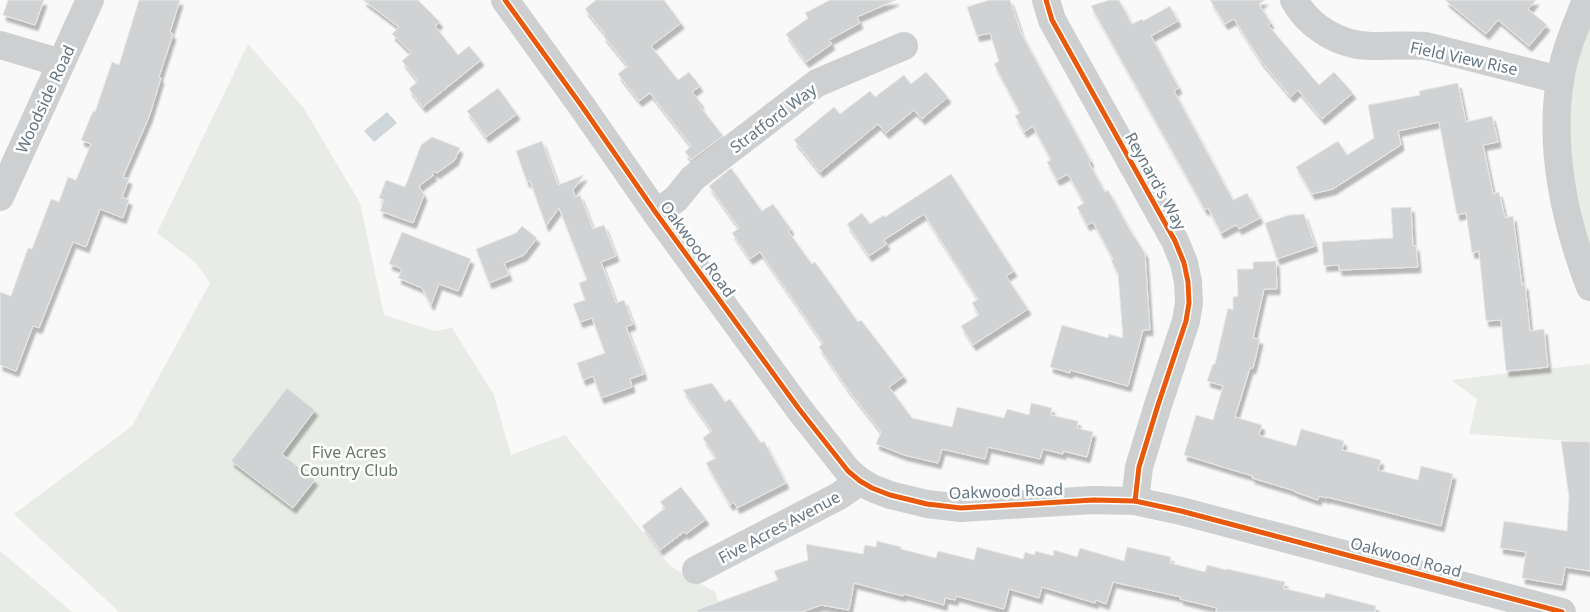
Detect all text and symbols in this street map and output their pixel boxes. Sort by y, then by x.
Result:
street label: Field View Rise [1408,36,1520,80]
street label: Woodside Road [10,41,80,157]
street label: Stratford Way [725,78,821,158]
street label: Reynard's Way [1120,128,1192,234]
street label: Oakwood Road [655,196,741,302]
park label: Five Acres Country Club [300,441,398,481]
street label: Oakwood Road [948,478,1064,504]
street label: Five Acres Avenue [714,486,844,568]
street label: Oakwood Road [1348,532,1464,582]

